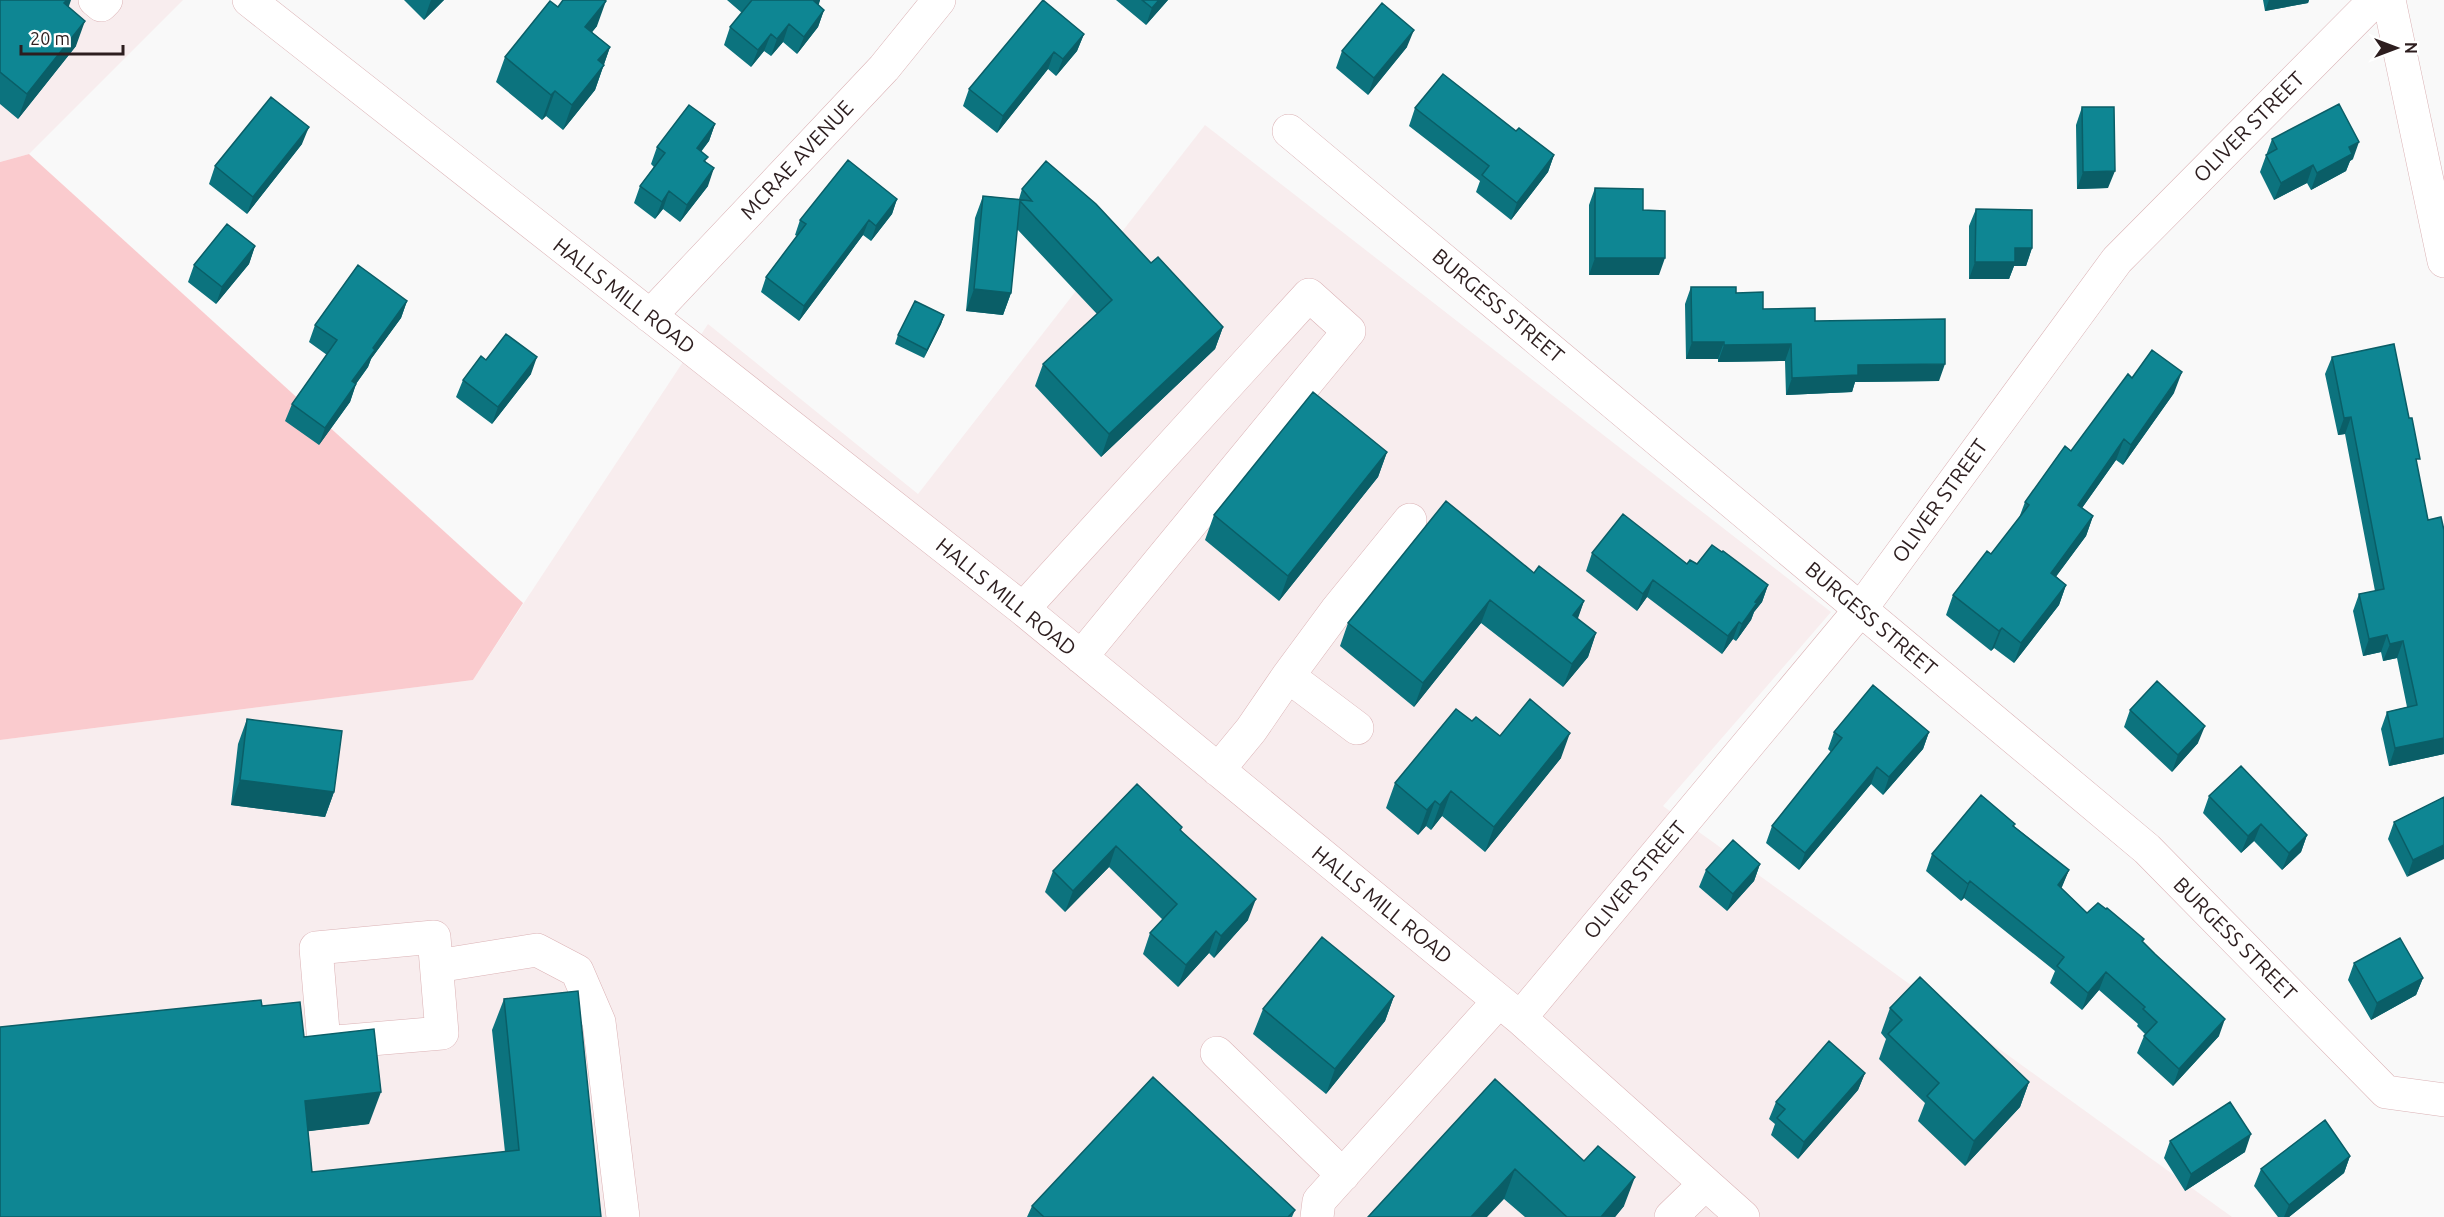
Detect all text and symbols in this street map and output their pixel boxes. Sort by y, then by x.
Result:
scale bar [21,18,123,56]
north arrow [2366,18,2426,78]
text: 20 m [30,28,70,48]
text: N [2402,42,2420,54]
street label: OLIVER STREET [2188,66,2309,187]
street label: MCRAE AVENUE [735,95,858,224]
street label: HALLS MILL ROAD [549,232,700,358]
street label: BURGESS STREET [1428,243,1569,367]
street label: OLIVER STREET [1886,434,1992,567]
street label: HALLS MILL ROAD [932,532,1081,660]
street label: BURGESS STREET [1801,556,1942,680]
street label: OLIVER STREET [1578,815,1691,943]
street label: HALLS MILL ROAD [1308,840,1457,968]
street label: BURGESS STREET [2169,872,2302,1005]

